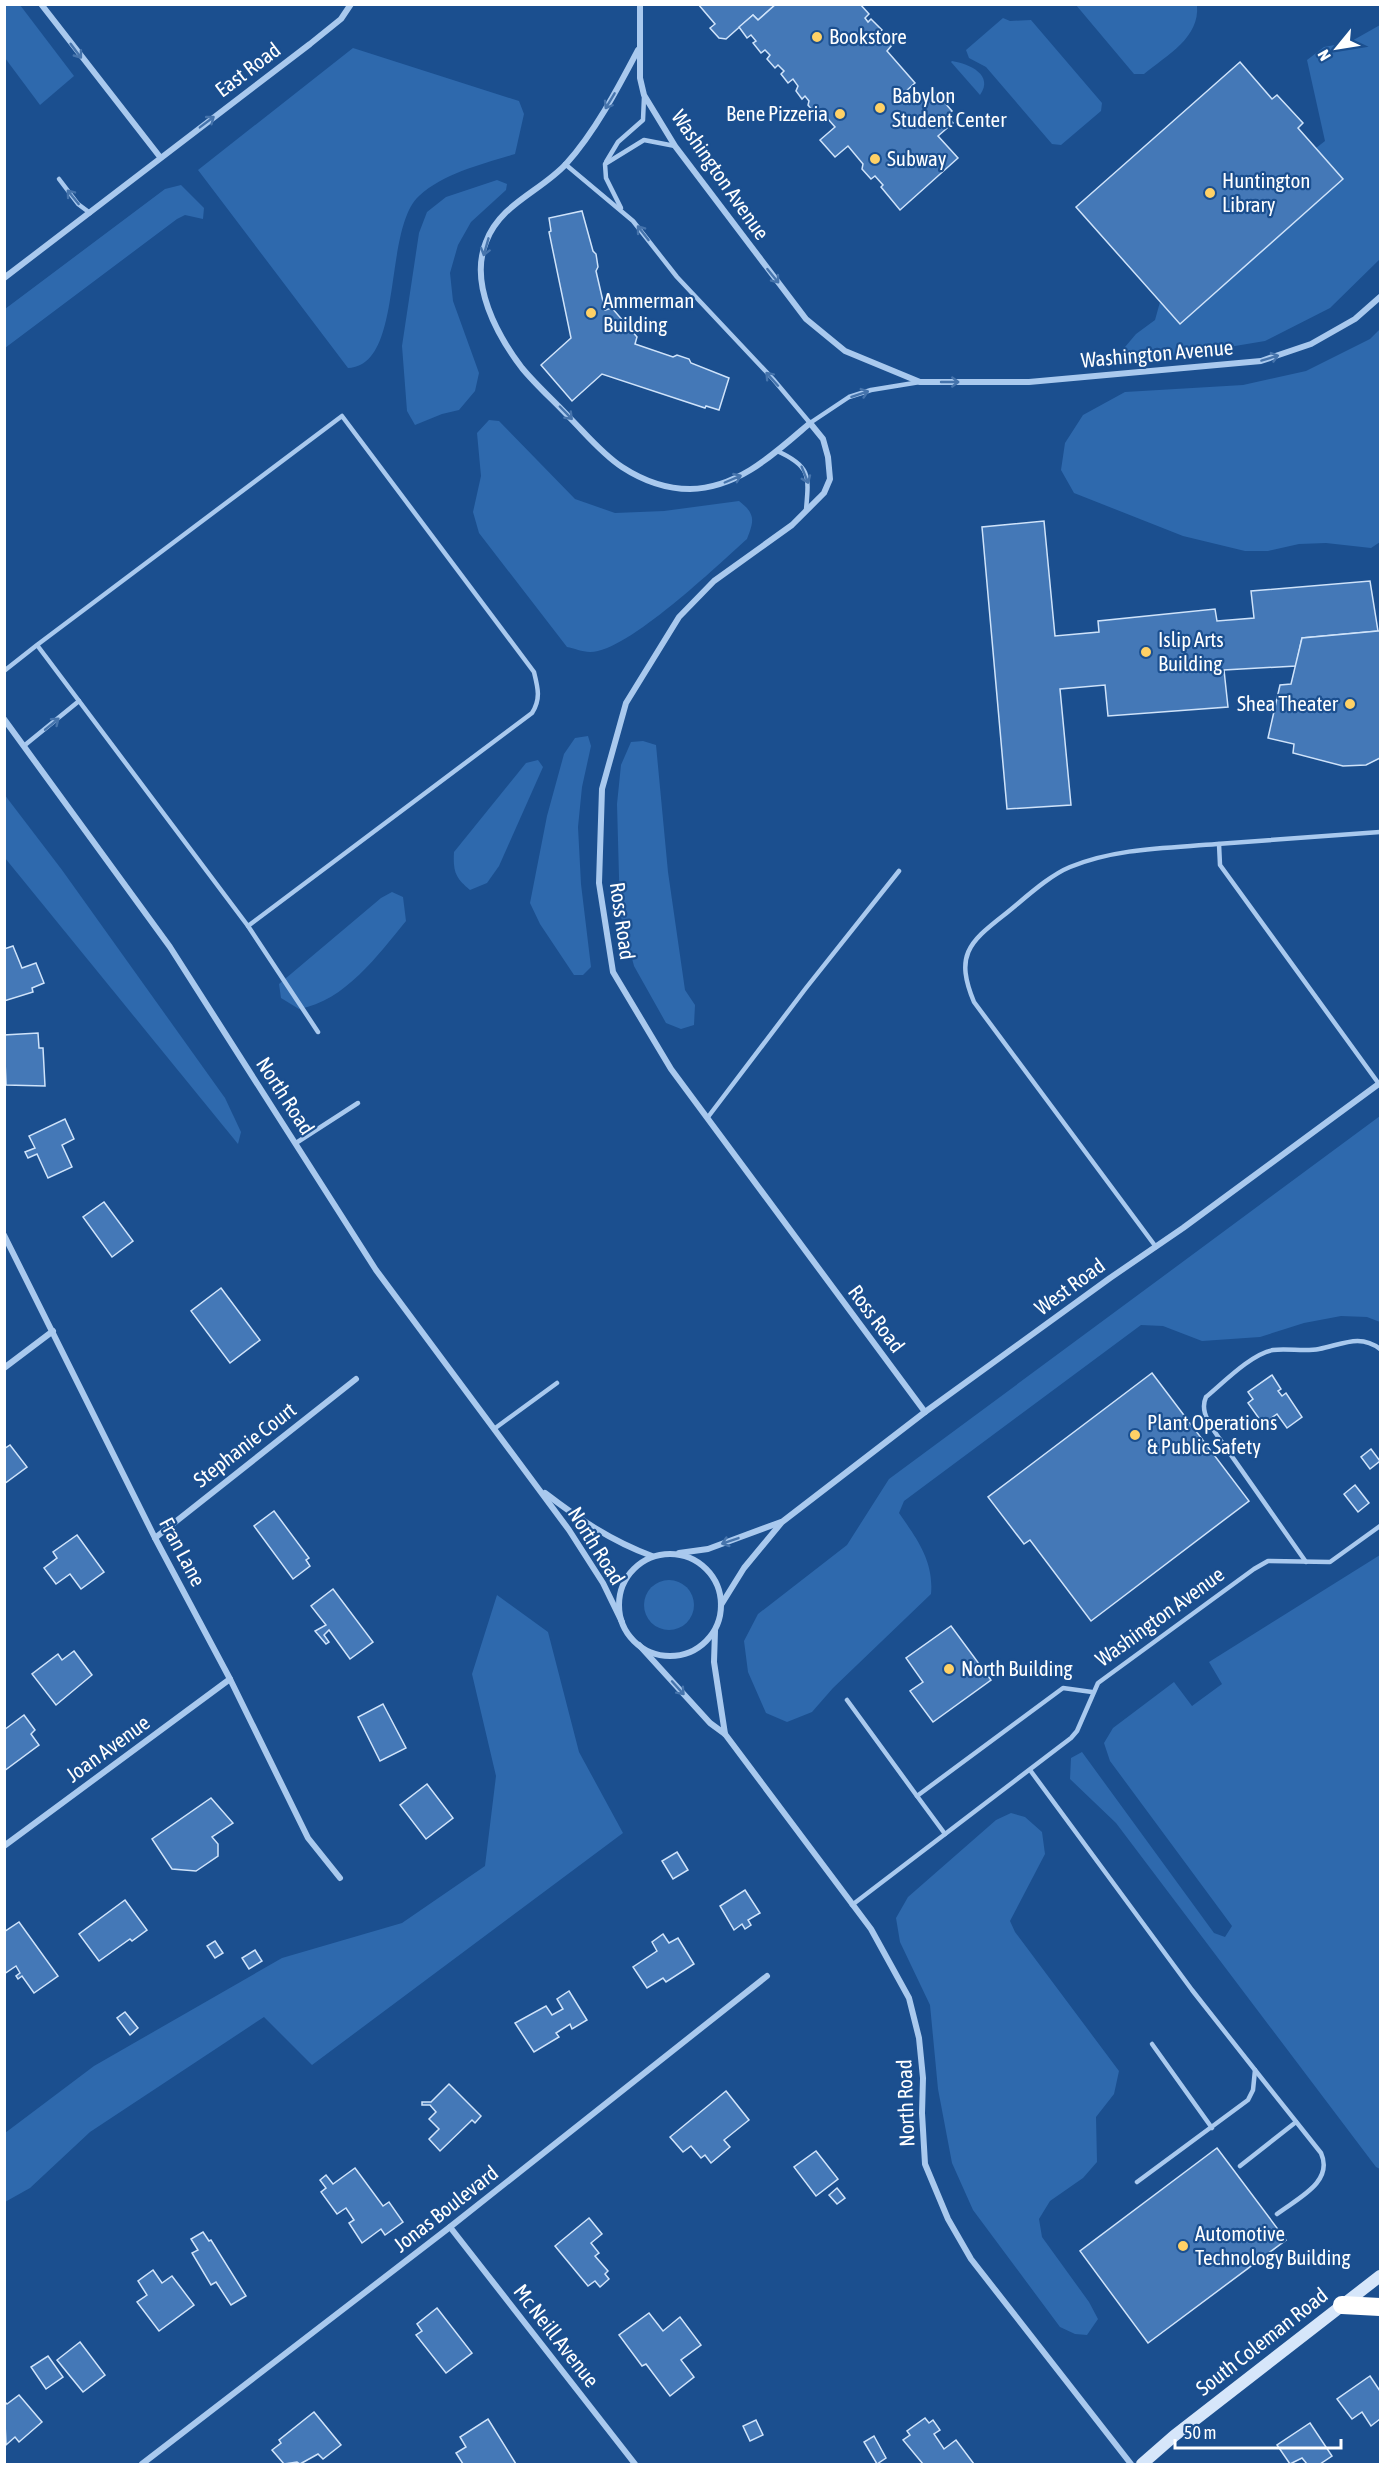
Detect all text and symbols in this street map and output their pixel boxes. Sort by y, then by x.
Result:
north arrow [1307,18,1367,78]
place label: Bookstore [829,24,907,48]
marker: Bookstore [810,30,824,44]
street label: East Road [210,37,285,101]
one-way arrow [70,43,83,59]
text: N [1314,47,1334,64]
place label: Babylon Student Center [892,83,1007,131]
one-way arrow [604,92,616,109]
place label: Bene Pizzeria [726,101,828,125]
marker: Babylon Student Center [873,101,887,115]
street label: Washington Avenue [667,105,775,244]
marker: Bene Pizzeria [833,107,847,121]
one-way arrow [199,116,215,129]
place label: Subway [887,146,947,170]
marker: Subway [868,152,882,166]
place label: Huntington Library [1222,168,1311,216]
marker: Huntington Library [1203,186,1217,200]
one-way arrow [67,189,80,205]
one-way arrow [636,225,649,241]
one-way arrow [480,237,491,256]
one-way arrow [766,268,779,284]
place label: Ammerman Building [603,288,694,336]
marker: Ammerman Building [584,306,598,320]
street label: Washington Avenue [1080,334,1234,372]
one-way arrow [1260,352,1279,363]
one-way arrow [765,372,779,387]
one-way arrow [940,376,960,388]
one-way arrow [850,387,869,398]
one-way arrow [559,406,573,421]
one-way arrow [800,466,811,484]
one-way arrow [724,473,742,484]
place label: Islip Arts Building [1158,627,1224,675]
marker: Islip Arts Building [1139,645,1153,659]
place label: Shea Theater [1237,691,1339,715]
marker: Shea Theater [1343,697,1357,711]
one-way arrow [44,717,60,730]
street label: Ross Road [606,880,640,961]
street label: North Road [252,1052,320,1139]
street label: West Road [1030,1253,1109,1320]
street label: Ross Road [844,1280,910,1357]
street label: Stephanie Court [189,1397,300,1492]
place label: Plant Operations & Public Safety [1147,1410,1277,1458]
marker: Plant Operations & Public Safety [1128,1428,1142,1442]
street label: North Road [563,1502,630,1589]
street label: Fran Lane [155,1513,211,1590]
one-way arrow [721,1537,740,1548]
street label: Washington Avenue [1091,1562,1228,1671]
place label: North Building [961,1656,1073,1680]
marker: North Building [942,1662,956,1676]
one-way arrow [671,1680,685,1695]
street label: Joan Avenue [61,1710,154,1787]
street label: North Road [891,2059,919,2147]
street label: Jonas Boulevard [388,2160,502,2256]
place label: Automotive Technology Building [1195,2221,1350,2269]
marker: Automotive Technology Building [1176,2239,1190,2253]
street label: Mc Neill Avenue [509,2279,604,2391]
street label: South Coleman Road [1191,2282,1332,2400]
scale bar [1175,2412,1342,2450]
text: 50 m [1184,2422,1216,2443]

